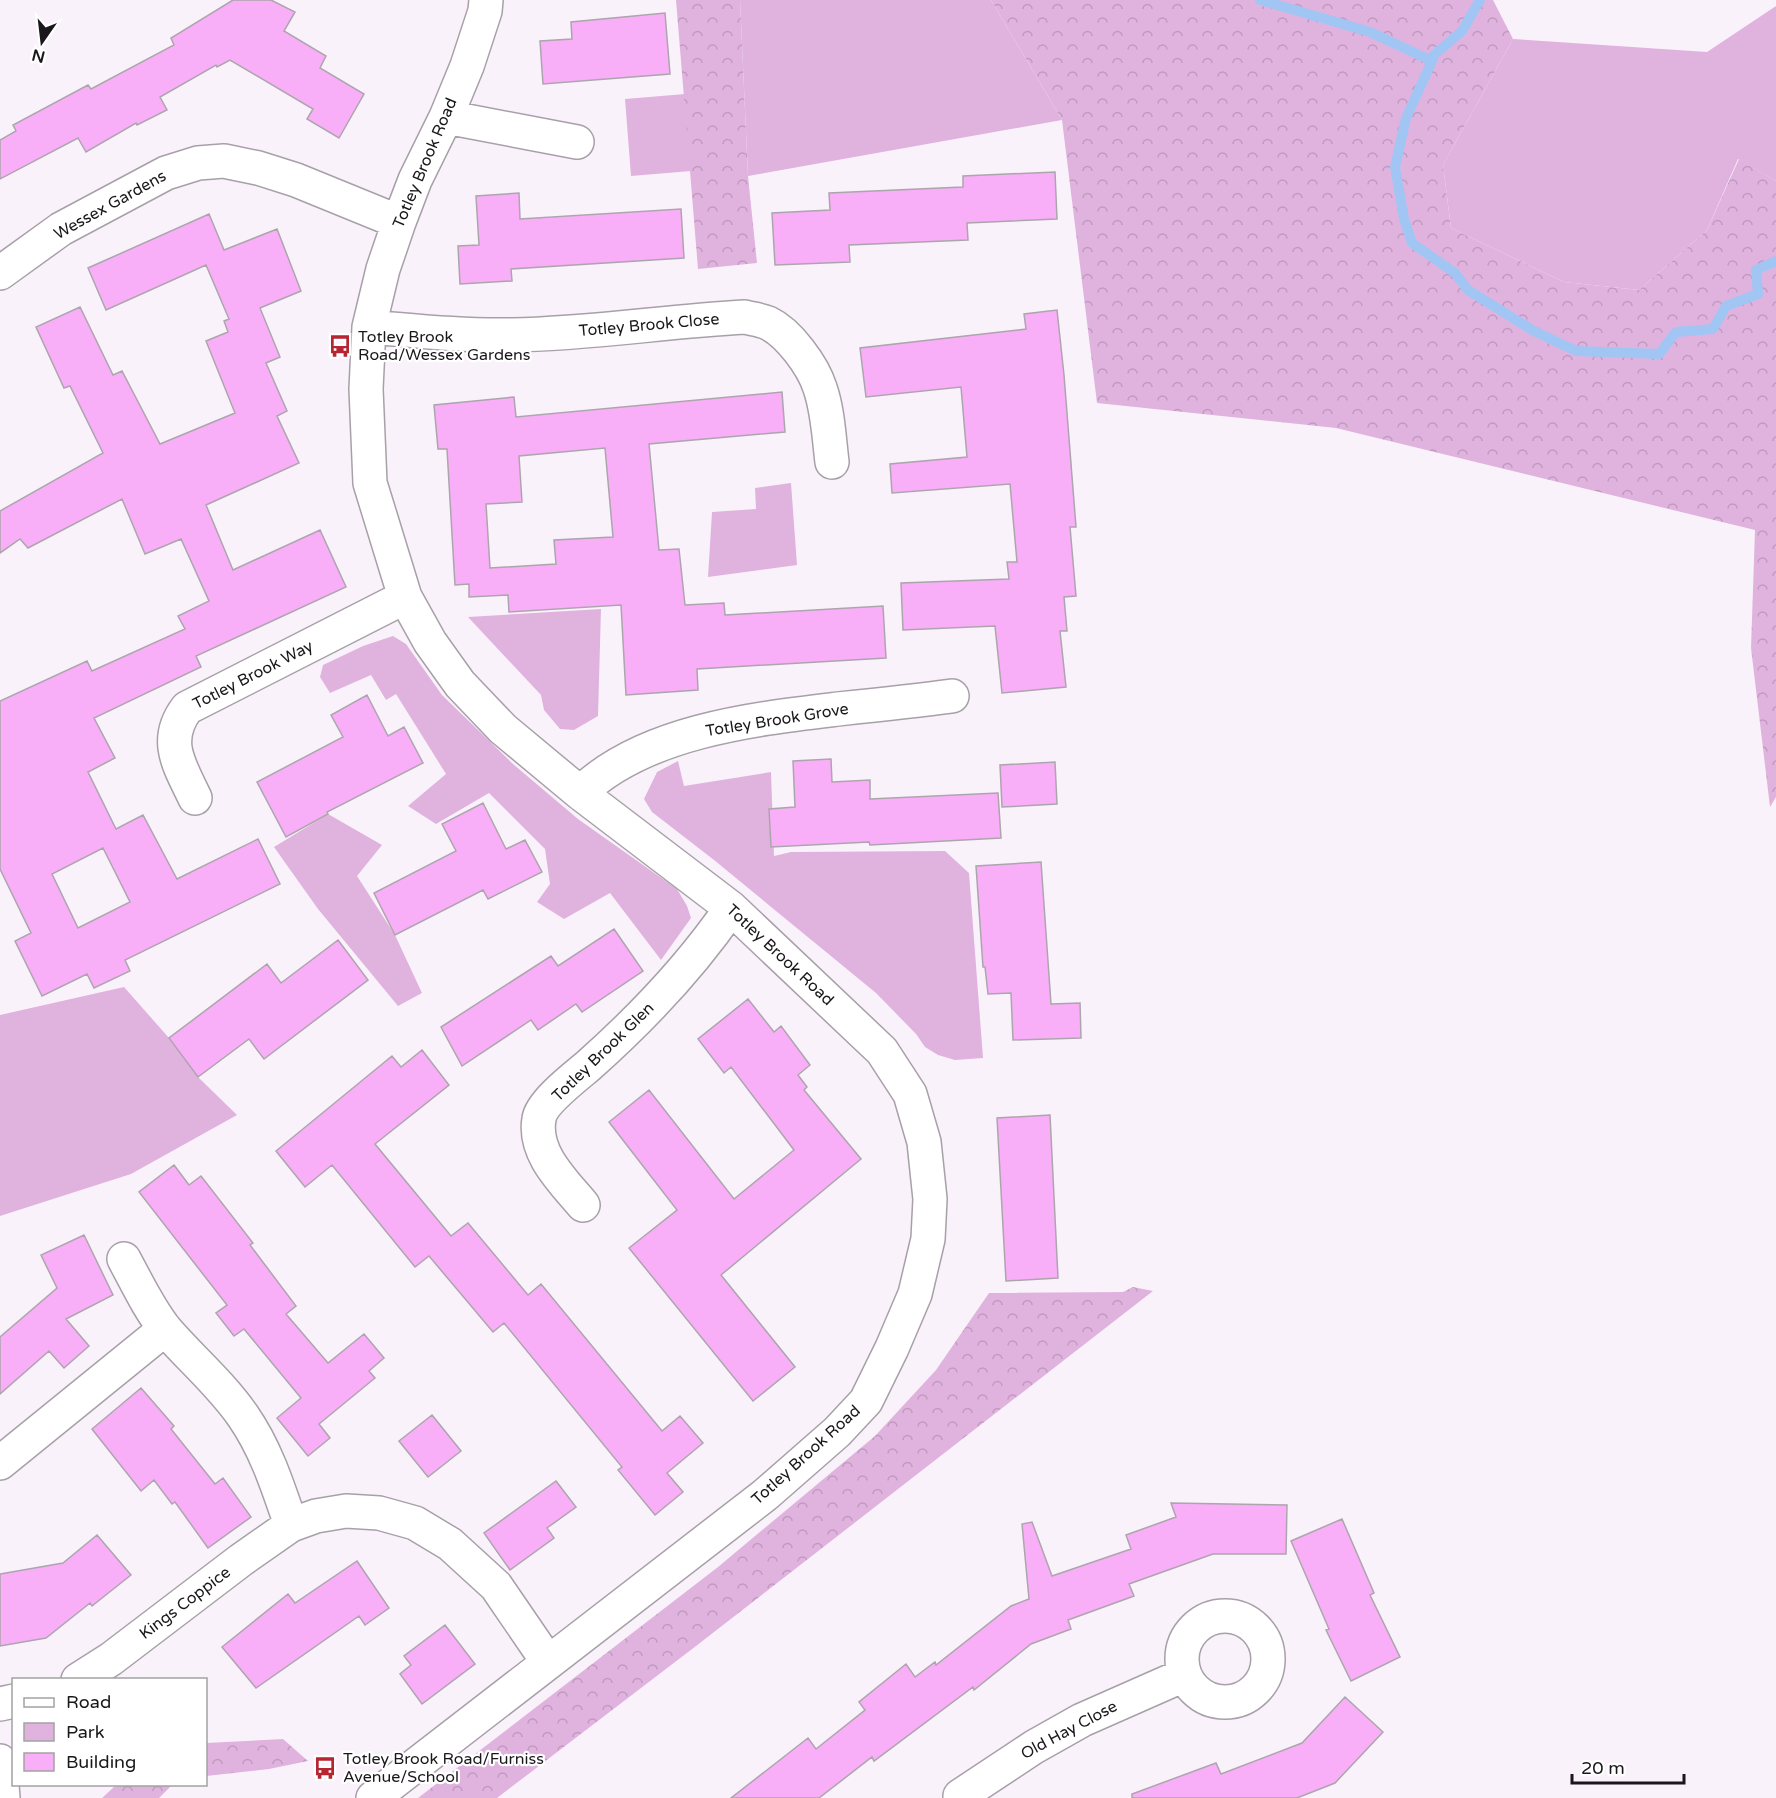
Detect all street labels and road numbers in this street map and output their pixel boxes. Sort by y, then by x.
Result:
street label: Totley Brook Road [389,95,461,231]
street label: Wessex Gardens [50,166,170,244]
street label: Totley Brook Close [578,309,720,341]
street label: Totley Brook Way [189,636,317,714]
street label: Totley Brook Grove [704,699,850,741]
street label: Totley Brook Road [722,900,838,1010]
street label: Totley Brook Glen [548,998,658,1106]
street label: Totley Brook Road [747,1401,865,1509]
street label: Kings Coppice [136,1562,234,1644]
street label: Old Hay Close [1017,1696,1121,1764]

